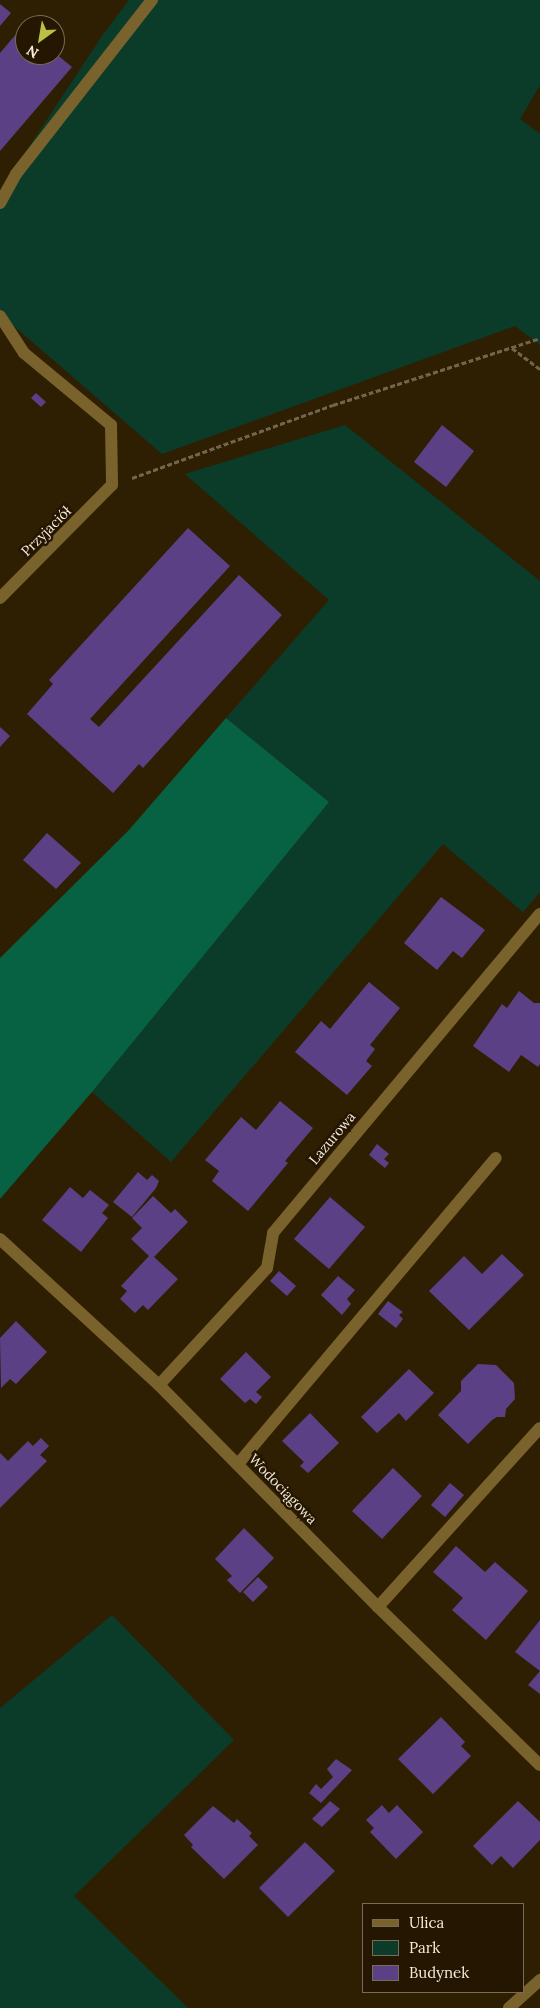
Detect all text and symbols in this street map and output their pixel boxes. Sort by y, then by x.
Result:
north arrow [15,15,65,65]
text: N [23,41,42,62]
street label: Przyjaciół [18,503,74,559]
street label: Lazurowa [305,1108,359,1168]
street label: Wodociągowa [245,1451,321,1527]
legend [362,1903,525,1993]
text: Ulica [409,1913,444,1932]
text: Park [409,1938,440,1957]
text: Budynek [409,1963,469,1982]

